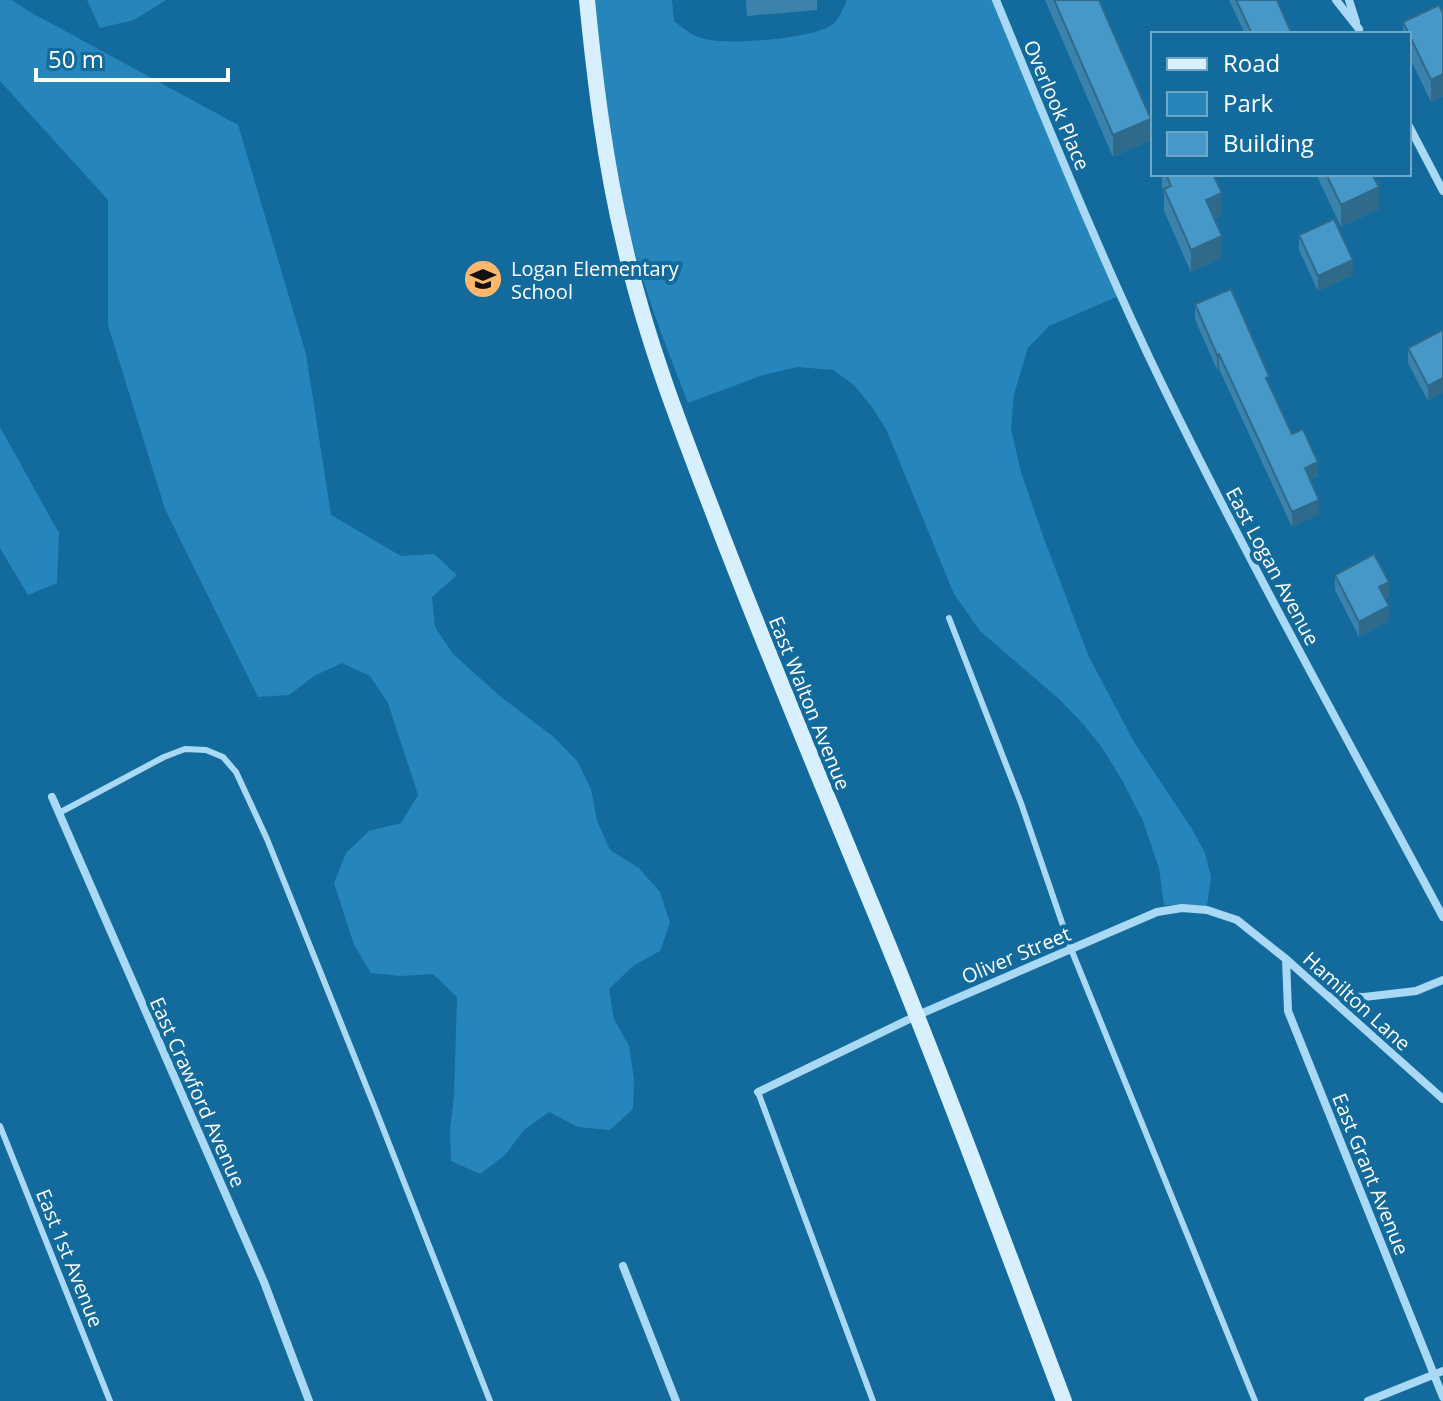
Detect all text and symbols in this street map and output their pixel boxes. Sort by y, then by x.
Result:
scale bar [36,32,228,82]
legend [1151,32,1411,176]
street label: Overlook Place [1017,36,1097,174]
text: 50 m [48,42,104,75]
text: Road [1223,46,1280,79]
text: Park [1223,86,1274,119]
text: Building [1223,126,1314,159]
place label: Logan Elementary School [511,255,680,305]
school or university icon: Logan Elementary School [462,258,504,300]
street label: East Logan Avenue [1220,482,1326,650]
street label: East Walton Avenue [763,612,857,794]
street label: Oliver Street [957,920,1075,990]
street label: Hamilton Lane [1297,945,1417,1057]
street label: East Crawford Avenue [144,993,252,1191]
street label: East Grant Avenue [1326,1089,1416,1259]
street label: East 1st Avenue [30,1185,110,1331]

